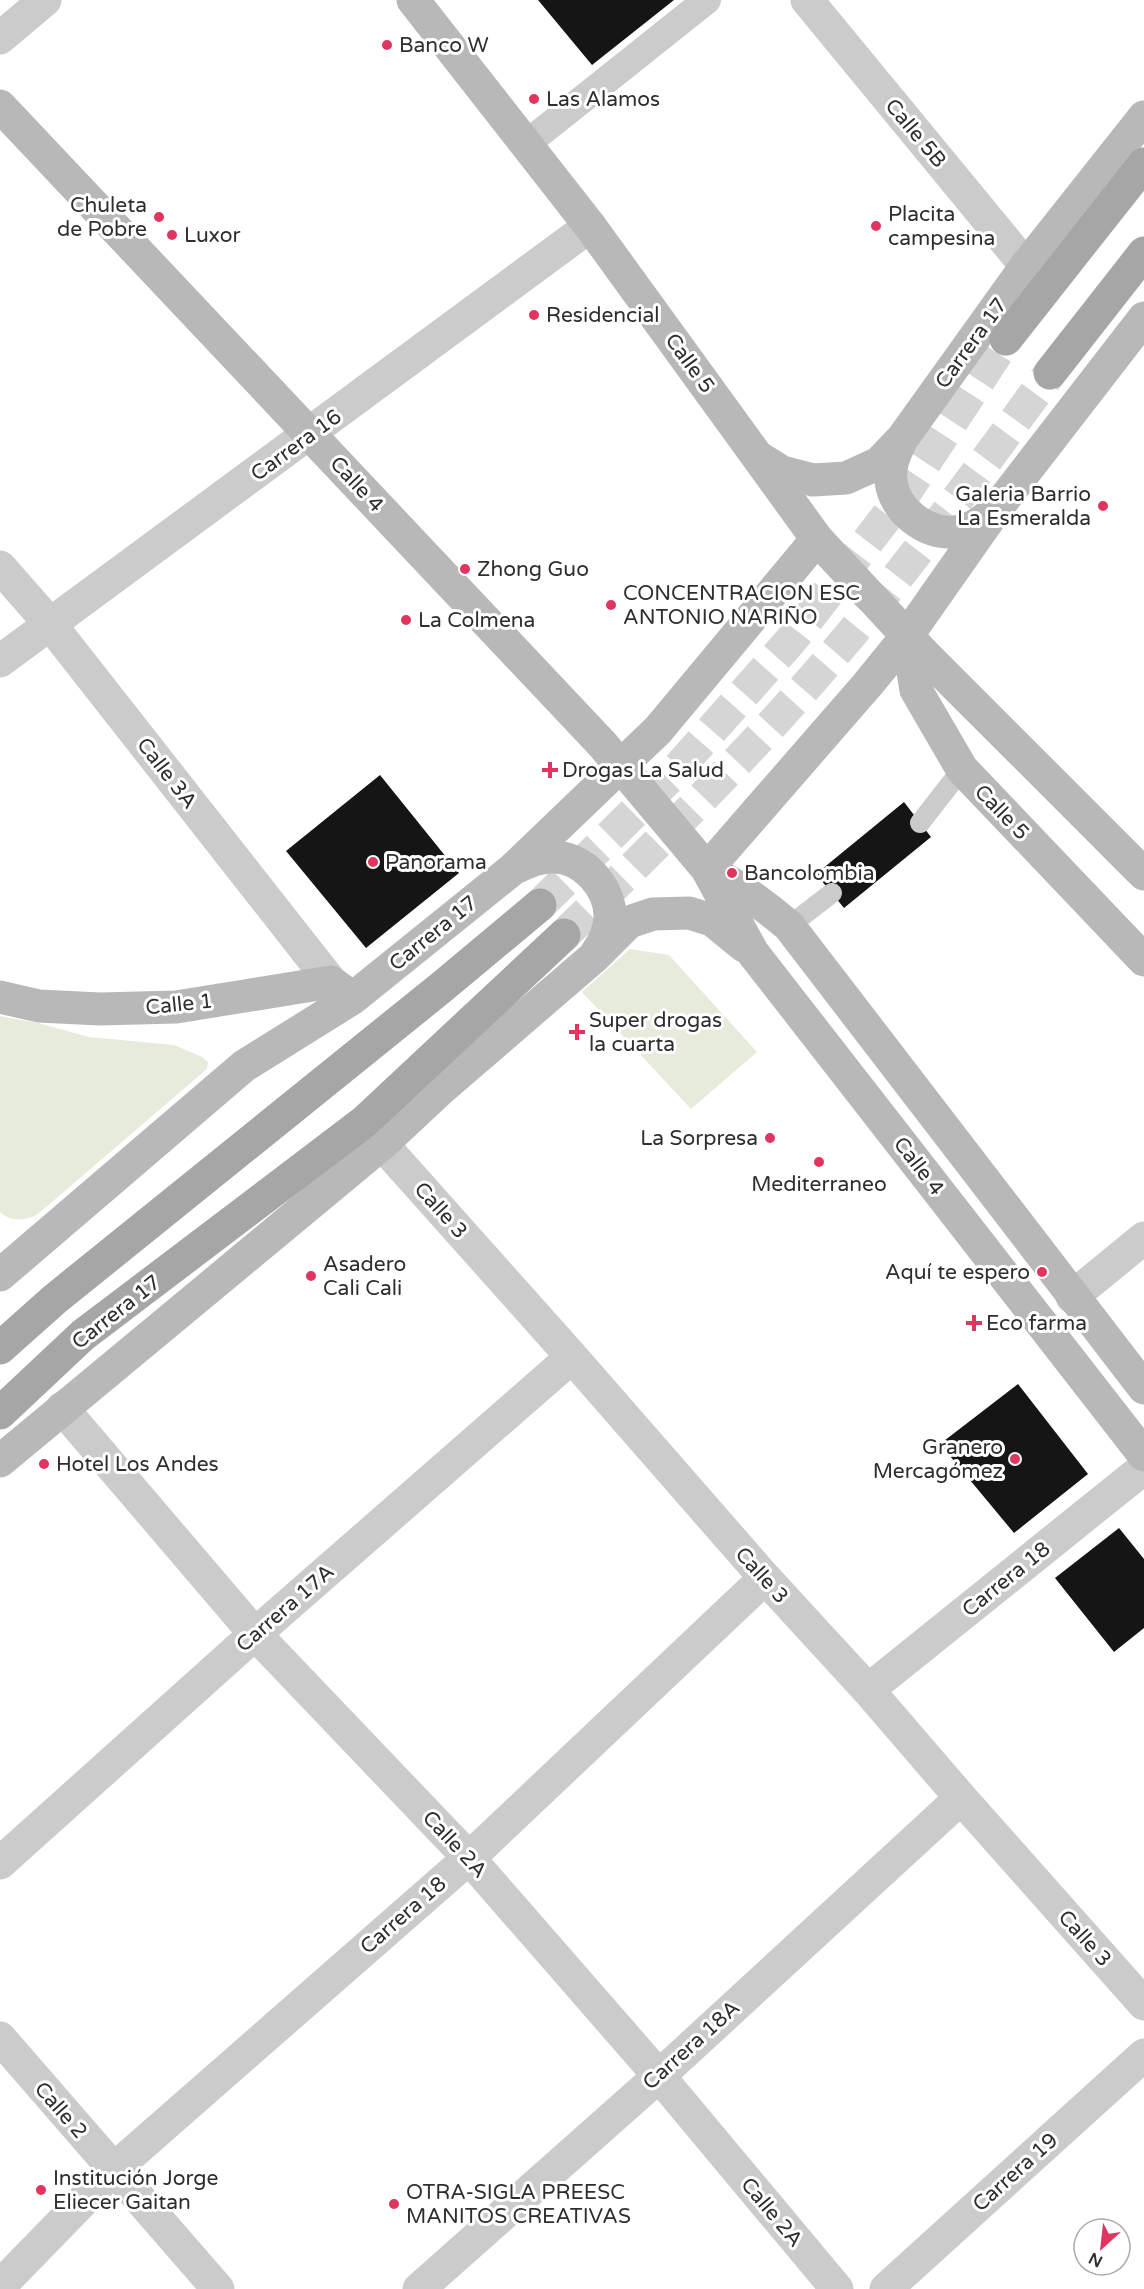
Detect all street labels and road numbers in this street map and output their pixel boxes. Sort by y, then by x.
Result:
street label: Calle 5B [880,94,952,173]
street label: Carrera 17 [930,293,1013,393]
street label: Calle 5 [660,329,720,398]
street label: Carrera 16 [246,404,346,487]
street label: Calle 4 [325,451,389,518]
street label: Calle 3A [131,733,202,814]
street label: Calle 5 [969,779,1034,845]
street label: Carrera 17 [384,890,482,976]
street label: Calle 1 [144,989,214,1020]
street label: Calle 4 [888,1132,949,1201]
street label: Calle 3 [409,1177,472,1244]
street label: Carrera 17 [67,1270,166,1355]
street label: Carrera 18 [957,1536,1055,1622]
street label: Calle 3 [730,1542,793,1609]
street label: Carrera 17A [231,1559,339,1658]
street label: Calle 2A [417,1805,492,1883]
street label: Carrera 18 [355,1871,451,1960]
street label: Calle 3 [1053,1905,1116,1972]
street label: Carrera 18A [638,1995,745,2095]
street label: Calle 2 [29,2077,92,2144]
street label: Carrera 19 [968,2128,1063,2217]
street label: Calle 2A [735,2172,808,2252]

